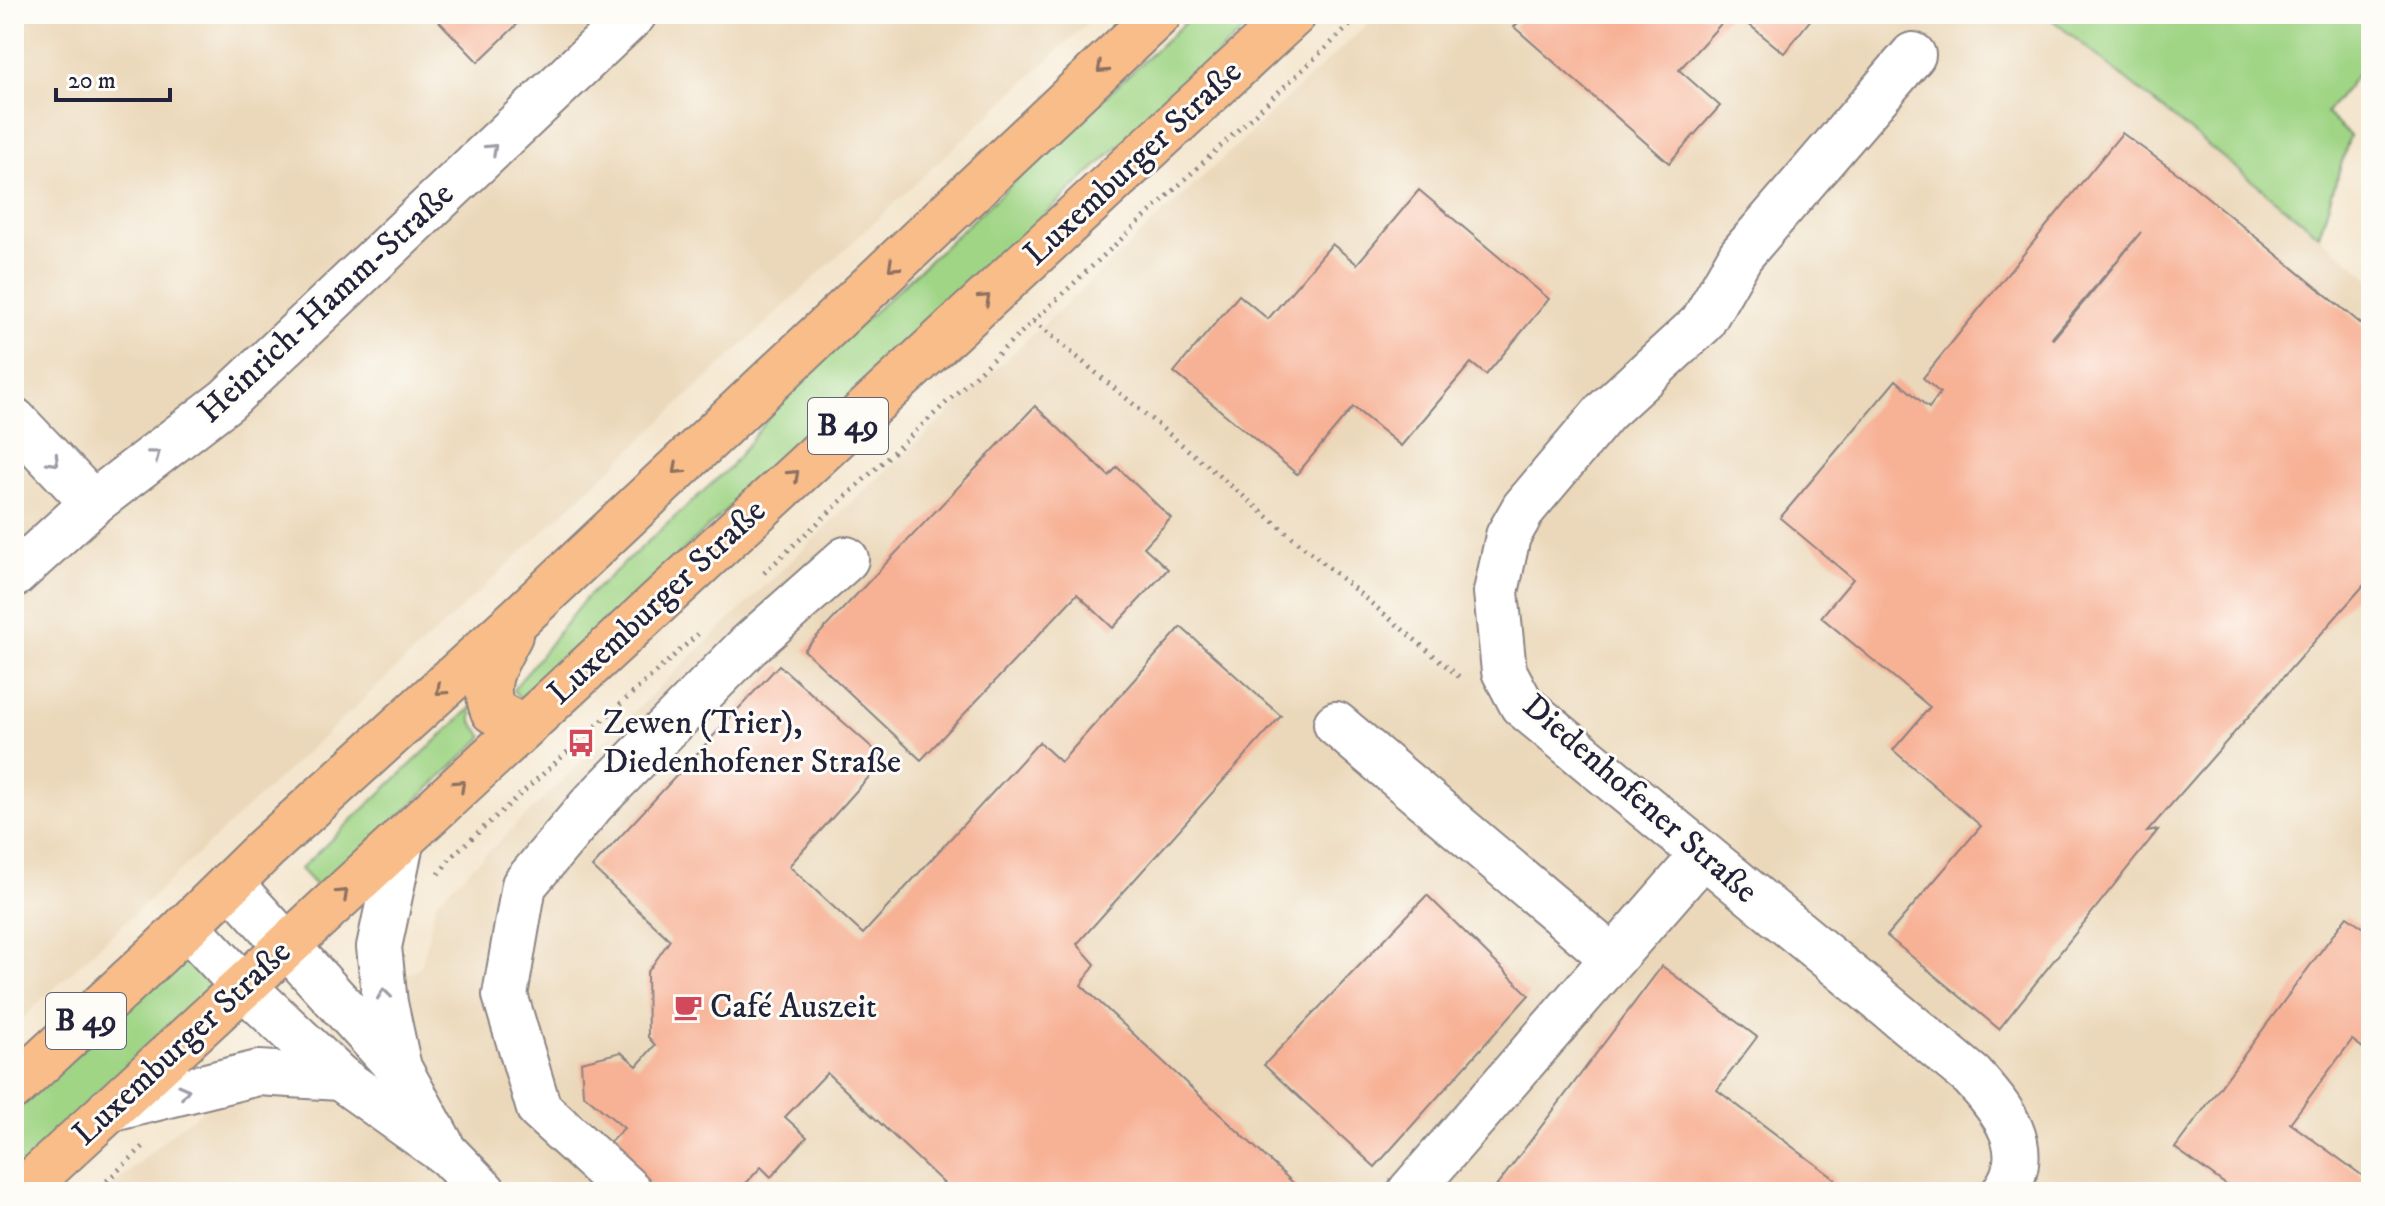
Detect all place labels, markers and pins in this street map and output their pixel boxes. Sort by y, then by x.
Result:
place label: Zewen (Trier), Diedenhofener Straße [603,702,901,783]
bus stop icon: Zewen (Trier), Diedenhofener Straße [566,728,596,758]
place label: Café Auszeit [710,986,877,1028]
cafe icon: Café Auszeit [673,992,703,1022]

